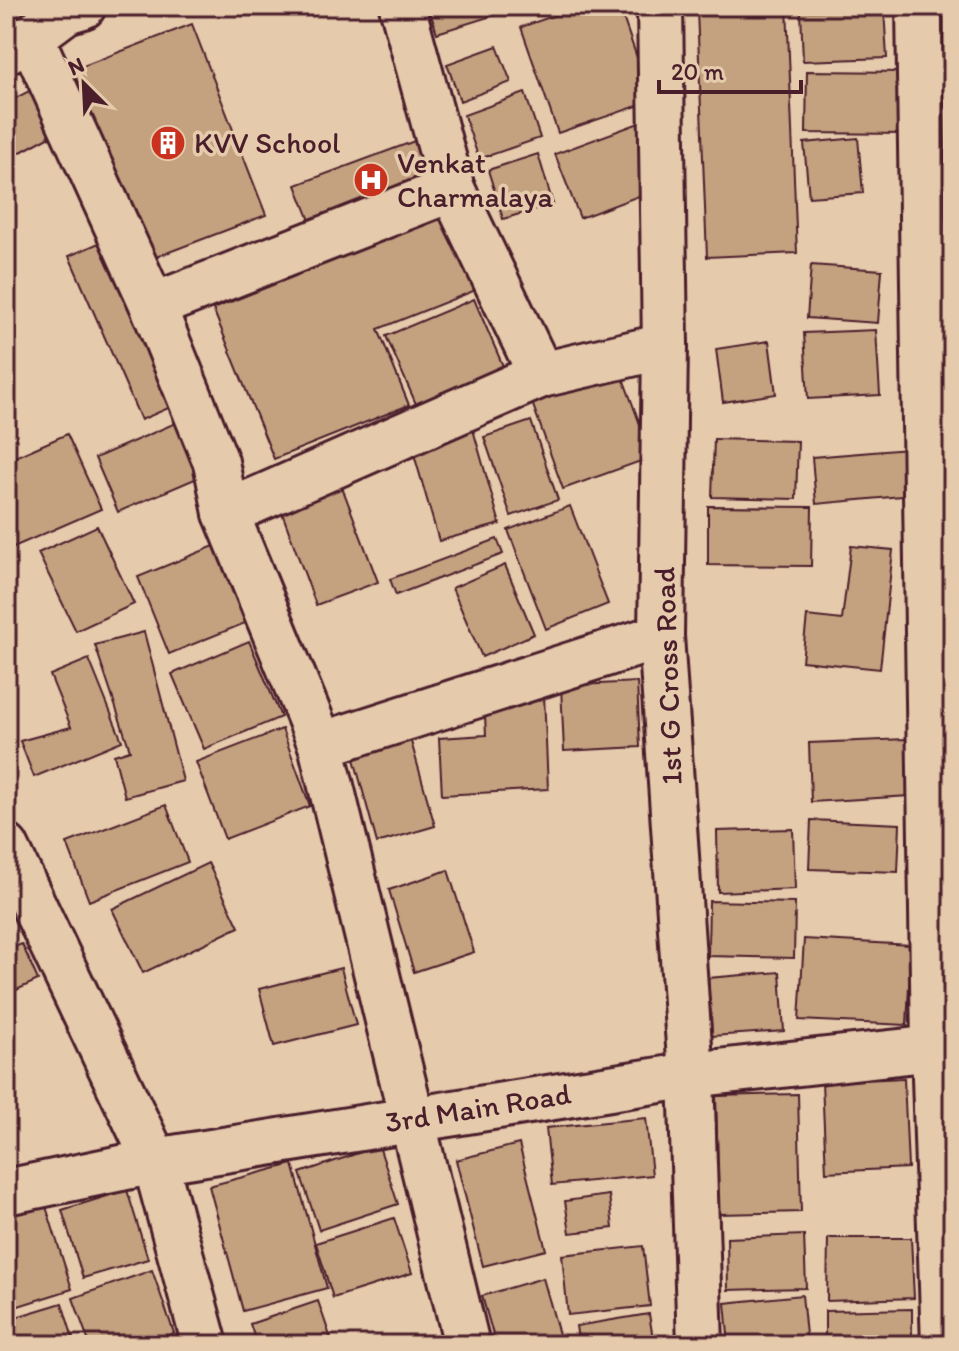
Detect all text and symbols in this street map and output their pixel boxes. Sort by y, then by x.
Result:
north arrow [44,44,124,124]
scale bar [659,44,801,94]
text: N [64,51,88,82]
text: 20 m [671,57,724,86]
building icon: KVV School [149,124,187,162]
place label: KVV School [194,124,341,161]
place label: Venkat Charmalaya [397,144,554,215]
hospital icon: Venkat Charmalaya [352,161,390,199]
street label: 1st G Cross Road [645,566,690,786]
street label: 3rd Main Road [382,1074,574,1140]

